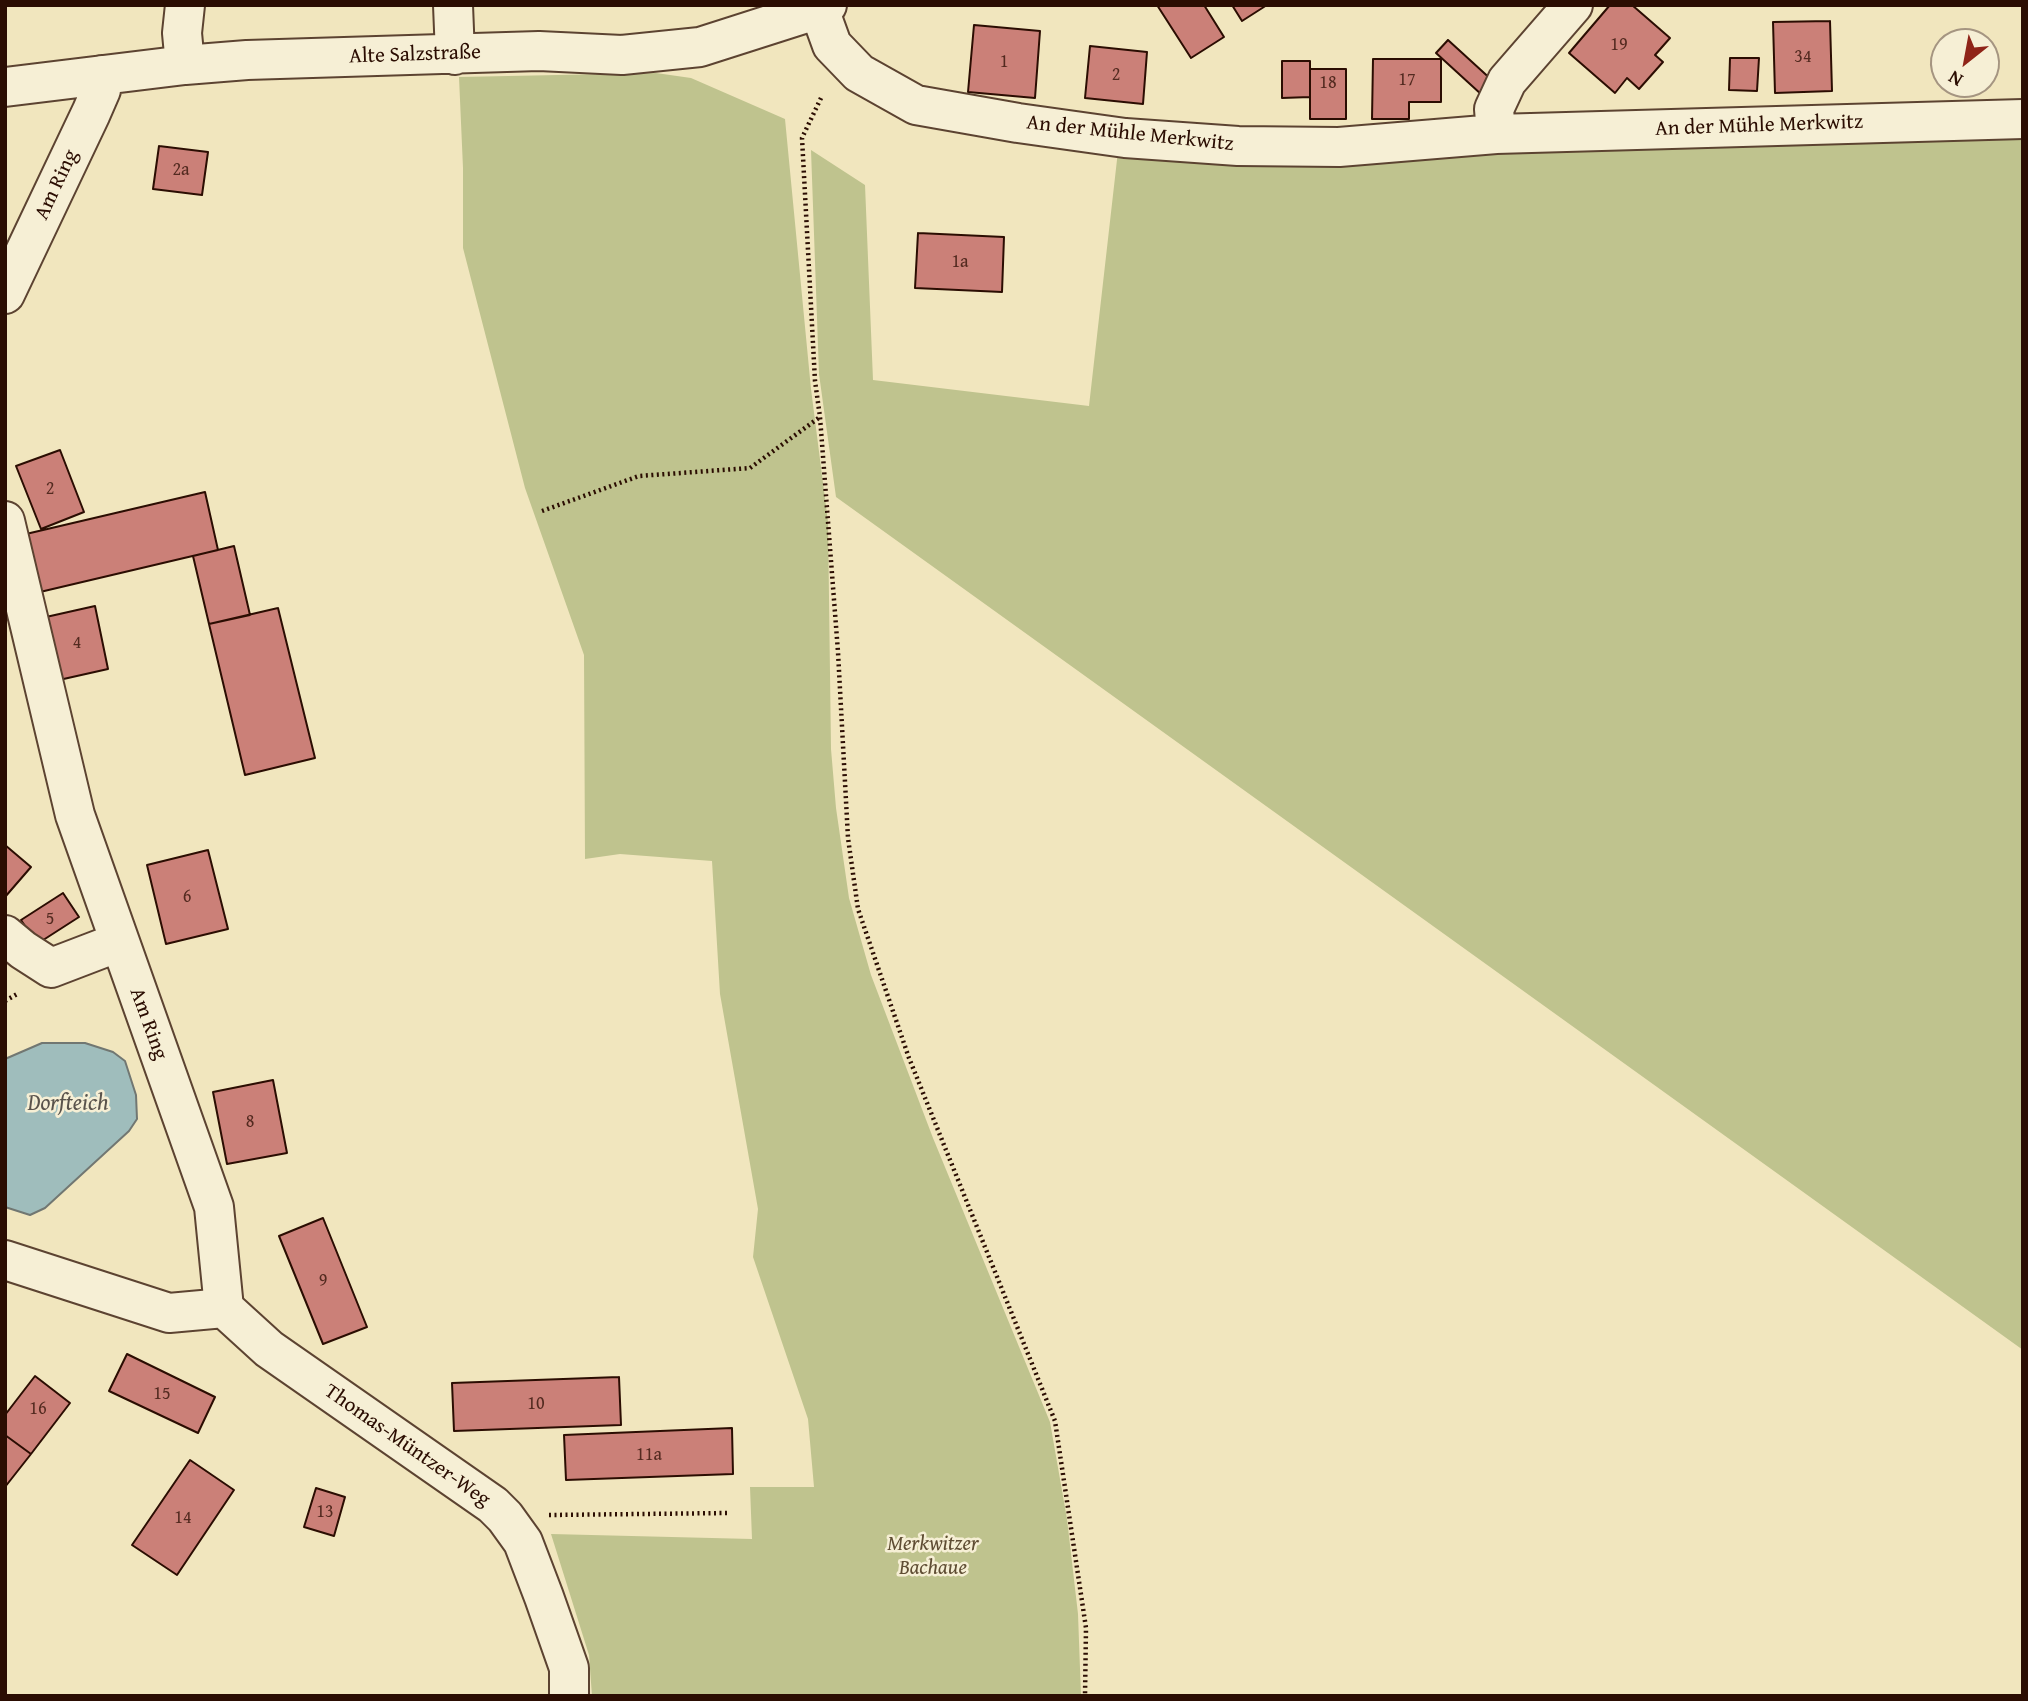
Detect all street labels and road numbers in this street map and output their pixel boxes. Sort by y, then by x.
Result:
street label: Alte Salzstraße [349,40,481,70]
street label: An der Mühle Merkwitz [1655,110,1863,142]
street label: An der Mühle Merkwitz [1025,111,1235,157]
street label: Am Ring [30,146,84,224]
street label: Am Ring [123,985,173,1063]
street label: Thomas-Müntzer-Weg [319,1379,495,1513]

